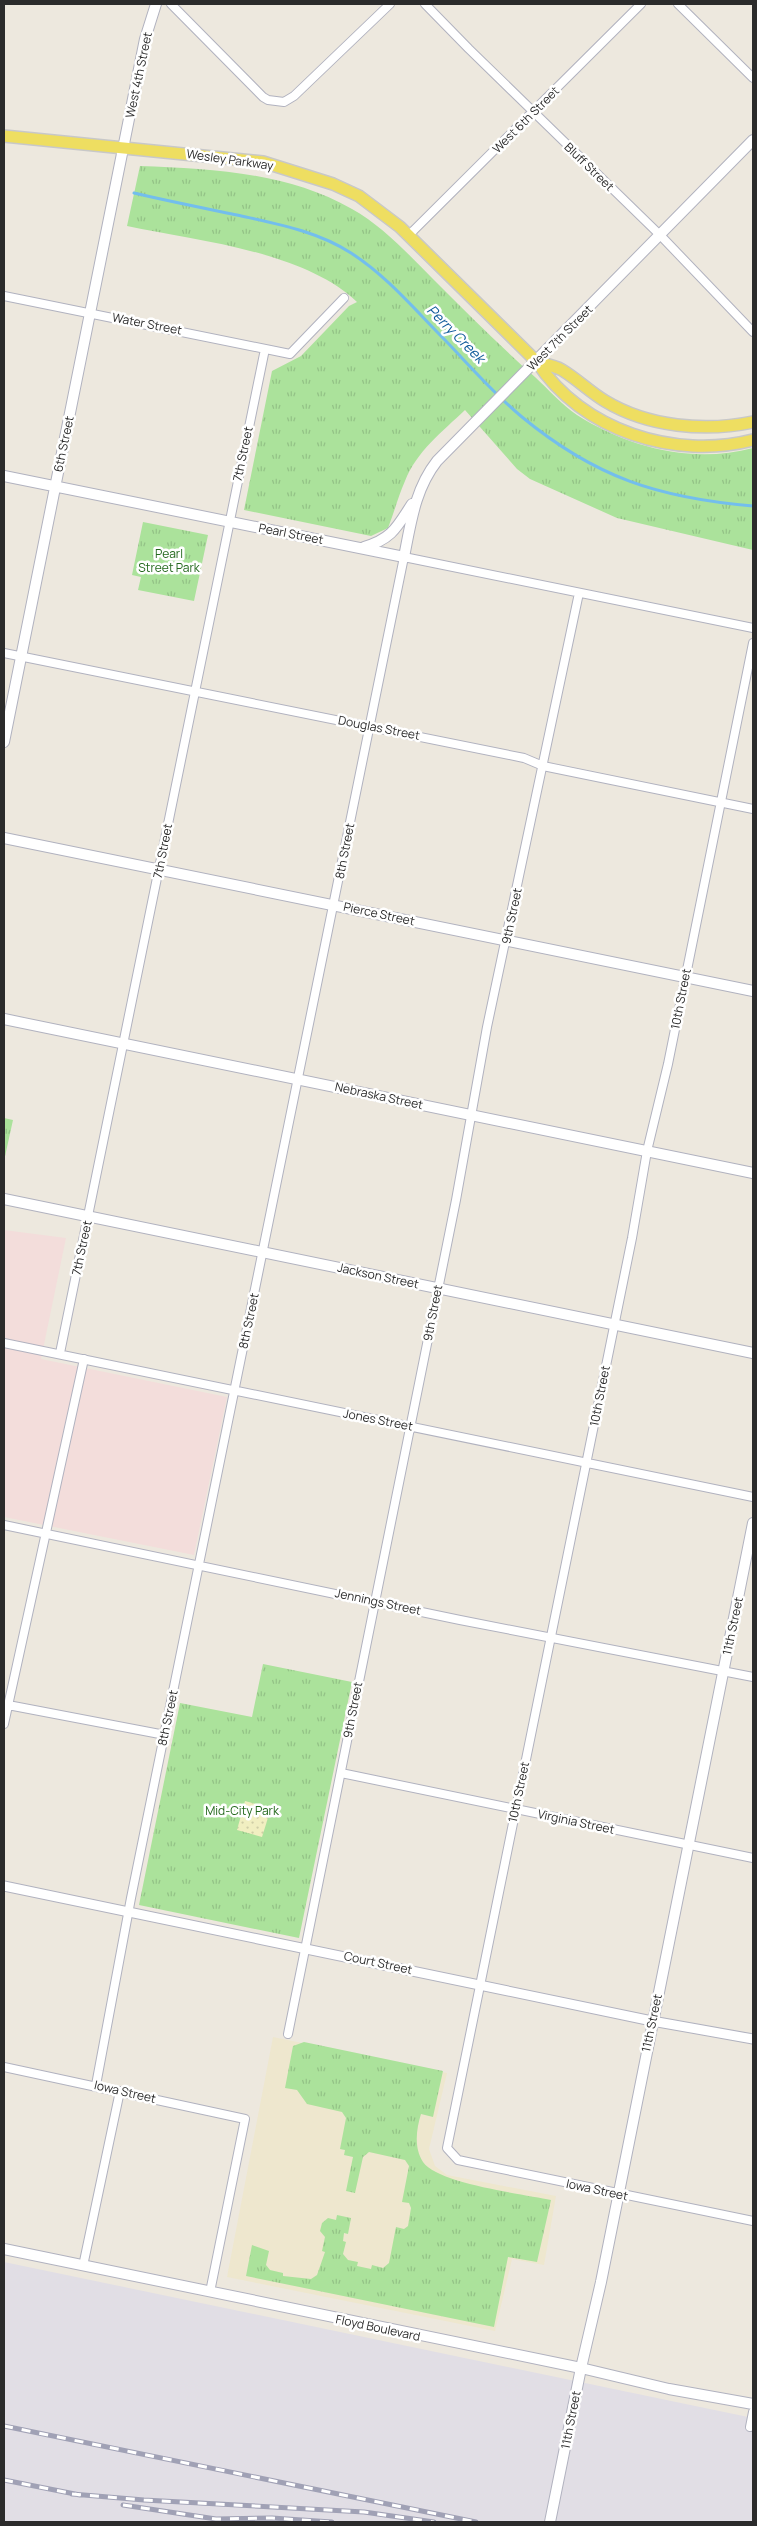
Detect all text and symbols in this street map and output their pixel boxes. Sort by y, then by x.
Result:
street label: West 4th Street [121,30,156,120]
street label: West 6th Street [489,82,563,157]
street label: Bluff Street [561,139,618,195]
street label: Wesley Parkway [185,145,275,174]
water label: Perry Creek [423,300,491,368]
street label: West 7th Street [523,301,596,374]
street label: Water Street [111,308,184,339]
street label: 6th Street [49,414,78,474]
street label: 7th Street [228,425,257,483]
street label: Pearl Street [257,519,325,548]
park label: Pearl Street Park [138,545,201,576]
street label: Douglas Street [337,711,422,744]
street label: 8th Street [331,821,358,880]
street label: 7th Street [149,822,176,880]
street label: 9th Street [497,886,526,946]
street label: Pierce Street [342,898,416,929]
street label: 10th Street [666,967,695,1031]
street label: Nebraska Street [333,1078,425,1113]
street label: 7th Street [67,1219,96,1277]
street label: Jackson Street [336,1259,421,1292]
street label: 9th Street [419,1283,446,1343]
street label: 8th Street [234,1291,263,1350]
street label: 10th Street [585,1364,614,1428]
street label: Jones Street [342,1404,415,1435]
street label: Jennings Street [333,1584,423,1619]
street label: 11th Street [718,1595,747,1656]
street label: 9th Street [339,1680,366,1740]
street label: 8th Street [153,1688,182,1747]
street label: 10th Street [504,1760,533,1824]
park label: Mid-City Park [205,1802,280,1819]
street label: Virginia Street [536,1805,616,1838]
street label: Court Street [342,1947,414,1978]
street label: 11th Street [637,1992,666,2053]
street label: Iowa Street [93,2076,158,2107]
street label: Iowa Street [565,2175,630,2204]
street label: Floyd Boulevard [334,2310,422,2345]
street label: 11th Street [557,2389,585,2450]

